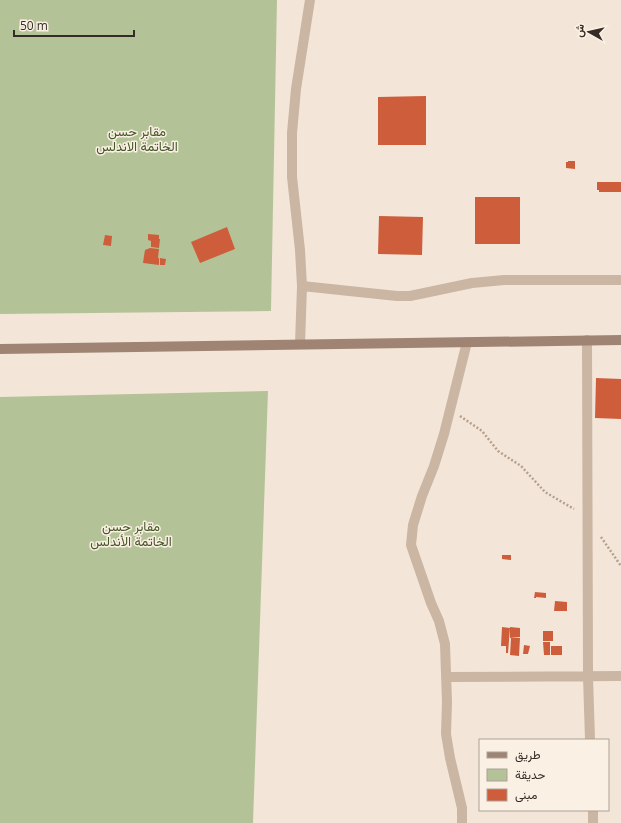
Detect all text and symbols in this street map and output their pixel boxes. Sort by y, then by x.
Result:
scale bar [14,12,134,38]
north arrow [569,12,609,52]
text: 50 m [20,17,48,34]
text: ش [570,23,587,38]
park label: مقابر حسن الخاتمة الاندلس [96,122,178,155]
park label: مقابر حسن الخاتمة الأندلس [90,517,172,550]
legend [479,739,609,811]
text: طريق [515,746,541,763]
text: حديقة [515,766,545,783]
text: مبنى [515,786,537,803]

